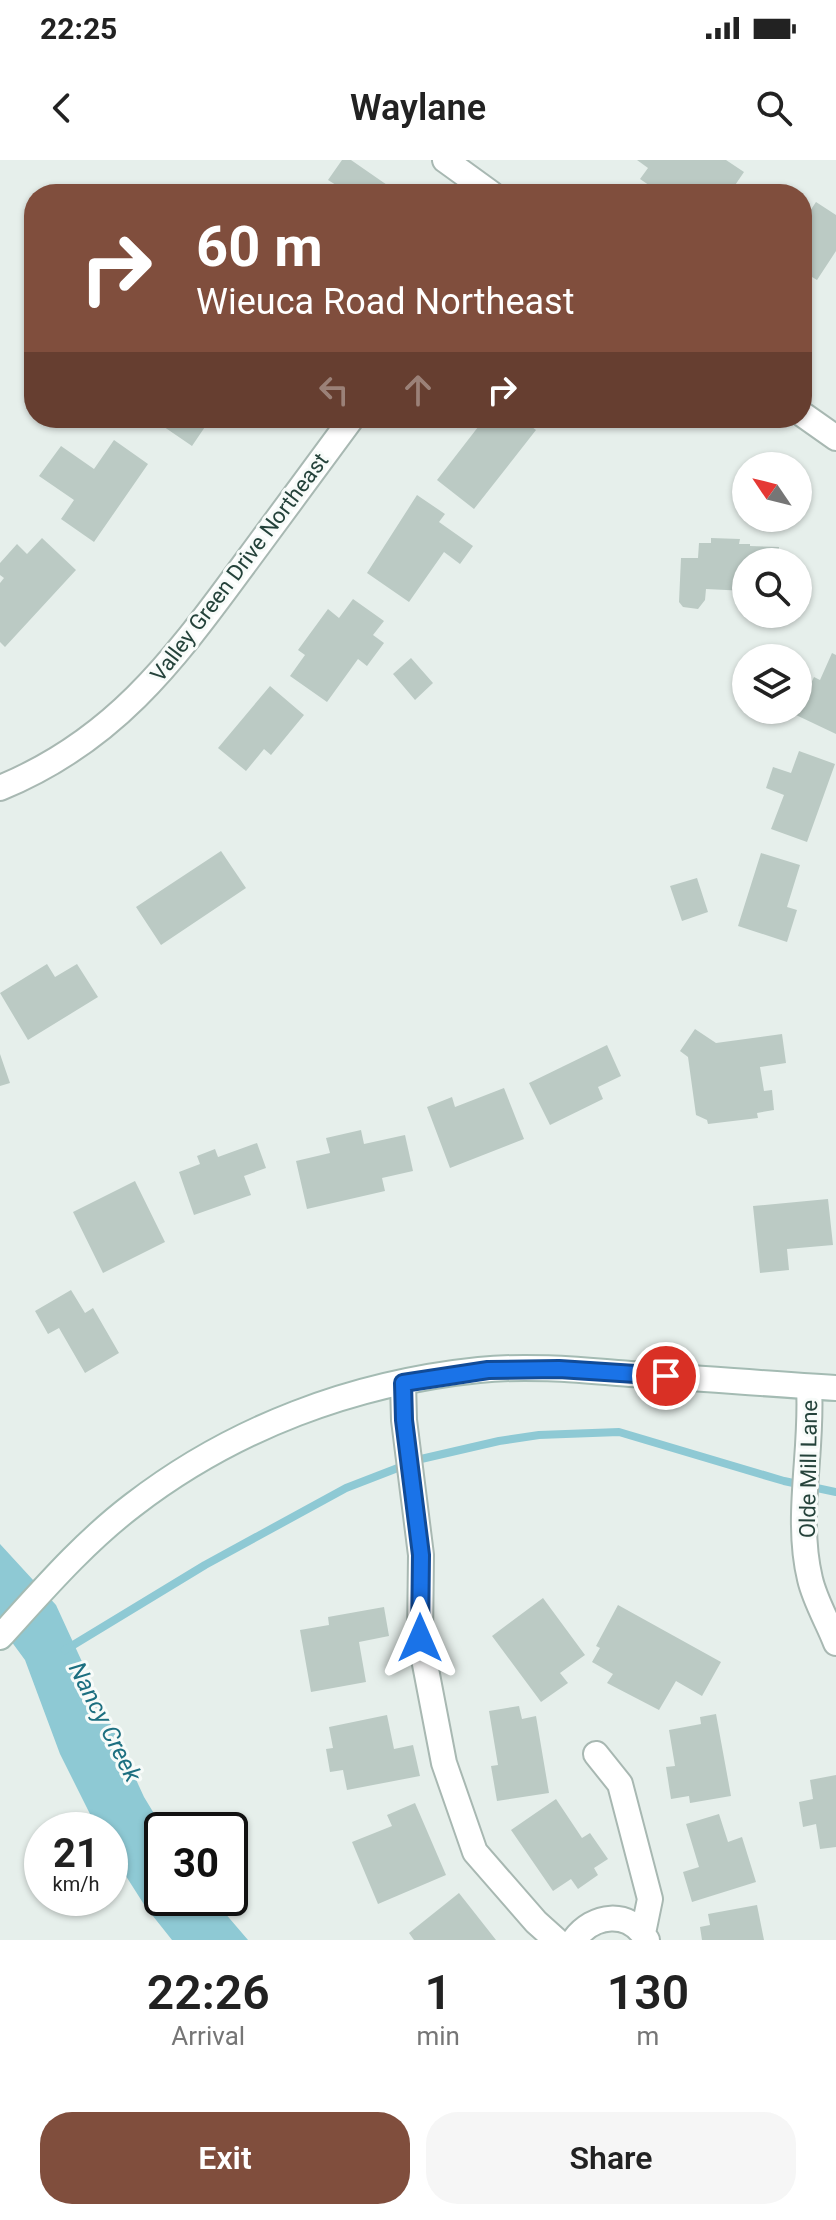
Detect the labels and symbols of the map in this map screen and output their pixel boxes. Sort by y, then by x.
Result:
street label: Valley Green Drive Northeast [145,448,333,686]
north arrow [732,452,812,532]
pin [632,1342,700,1410]
street label: Olde Mill Lane [795,1400,822,1538]
position arrow [378,1596,462,1680]
water label: Nancy Creek [63,1657,148,1788]
speed limit sign: 30 [144,1812,248,1916]

